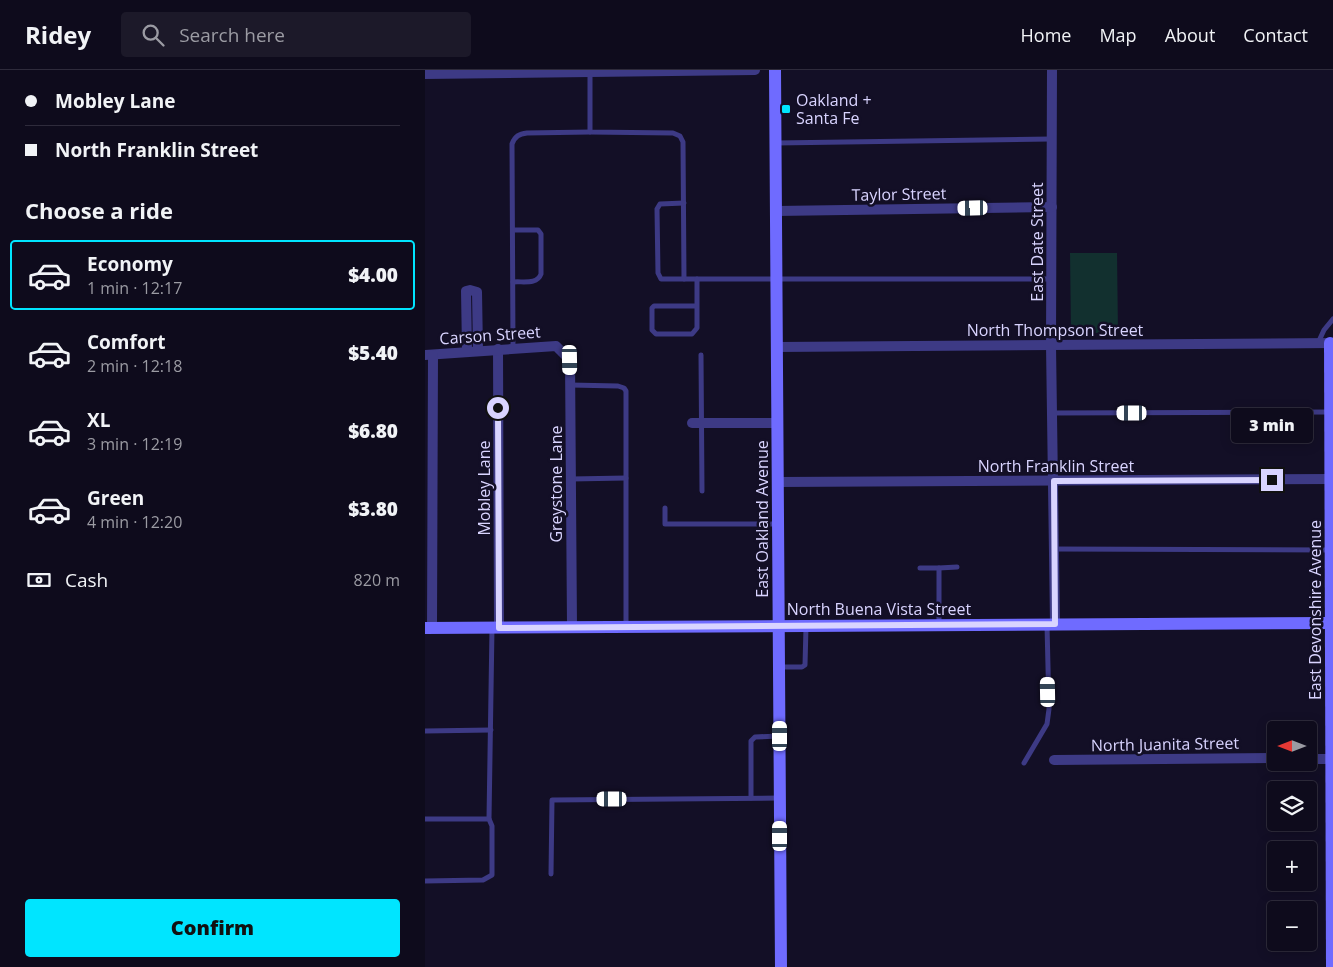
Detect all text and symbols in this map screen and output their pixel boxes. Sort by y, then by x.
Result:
search box [121,12,471,57]
text: Ridey [25,18,91,51]
icon: search [139,21,167,49]
text: Search here [179,22,285,48]
text: Home [1021,23,1071,47]
text: Map [1099,23,1137,47]
text: About [1165,23,1215,47]
text: Contact [1243,23,1308,47]
text: Mobley Lane [55,88,175,114]
place label: Oakland + Santa Fe [796,89,872,129]
marker: Oakland + Santa Fe [780,103,792,115]
text: North Franklin Street [55,137,258,163]
street label: Taylor Street [851,182,947,206]
street label: East Date Street [1026,182,1048,302]
text: Choose a ride [25,195,173,225]
car [957,200,988,216]
text: Economy [87,251,173,277]
icon: car [27,253,72,298]
text: $4.00 [348,262,398,288]
text: 1 min · 12:17 [87,277,182,299]
street label: North Thompson Street [967,319,1144,341]
street label: Carson Street [439,320,542,350]
text: Comfort [87,329,166,355]
icon: car [27,331,72,376]
text: $5.40 [348,340,398,366]
car [562,345,577,375]
text: 2 min · 12:18 [87,355,182,377]
route start [487,397,509,419]
car [1117,406,1147,421]
text: XL [87,407,110,433]
callout: 3 min [1231,408,1313,442]
icon: car [27,409,72,454]
text: 3 min [1249,414,1295,436]
text: $6.80 [348,418,398,444]
street label: Greystone Lane [545,425,567,543]
text: 3 min · 12:19 [87,433,182,455]
street label: Mobley Lane [473,440,495,536]
street label: East Oakland Avenue [751,440,773,598]
street label: North Franklin Street [978,455,1135,477]
route end [1261,469,1283,491]
text: Green [87,485,144,511]
icon: car [27,487,72,532]
text: $3.80 [348,496,398,522]
text: 4 min · 12:20 [87,511,182,533]
street label: East Devonshire Avenue [1304,520,1326,700]
icon: cash [25,566,53,594]
text: Cash [65,567,108,593]
text: 820 m [354,569,400,591]
street label: North Buena Vista Street [787,598,972,620]
car [1040,677,1055,707]
car [772,721,787,751]
north arrow [1267,721,1317,771]
map controls [1267,721,1317,951]
street label: North Juanita Street [1091,732,1240,756]
button: layers [1267,781,1317,831]
car [597,792,627,807]
car [772,821,787,851]
button: + [1267,841,1317,891]
button: Confirm [25,899,400,957]
button: − [1267,901,1317,951]

